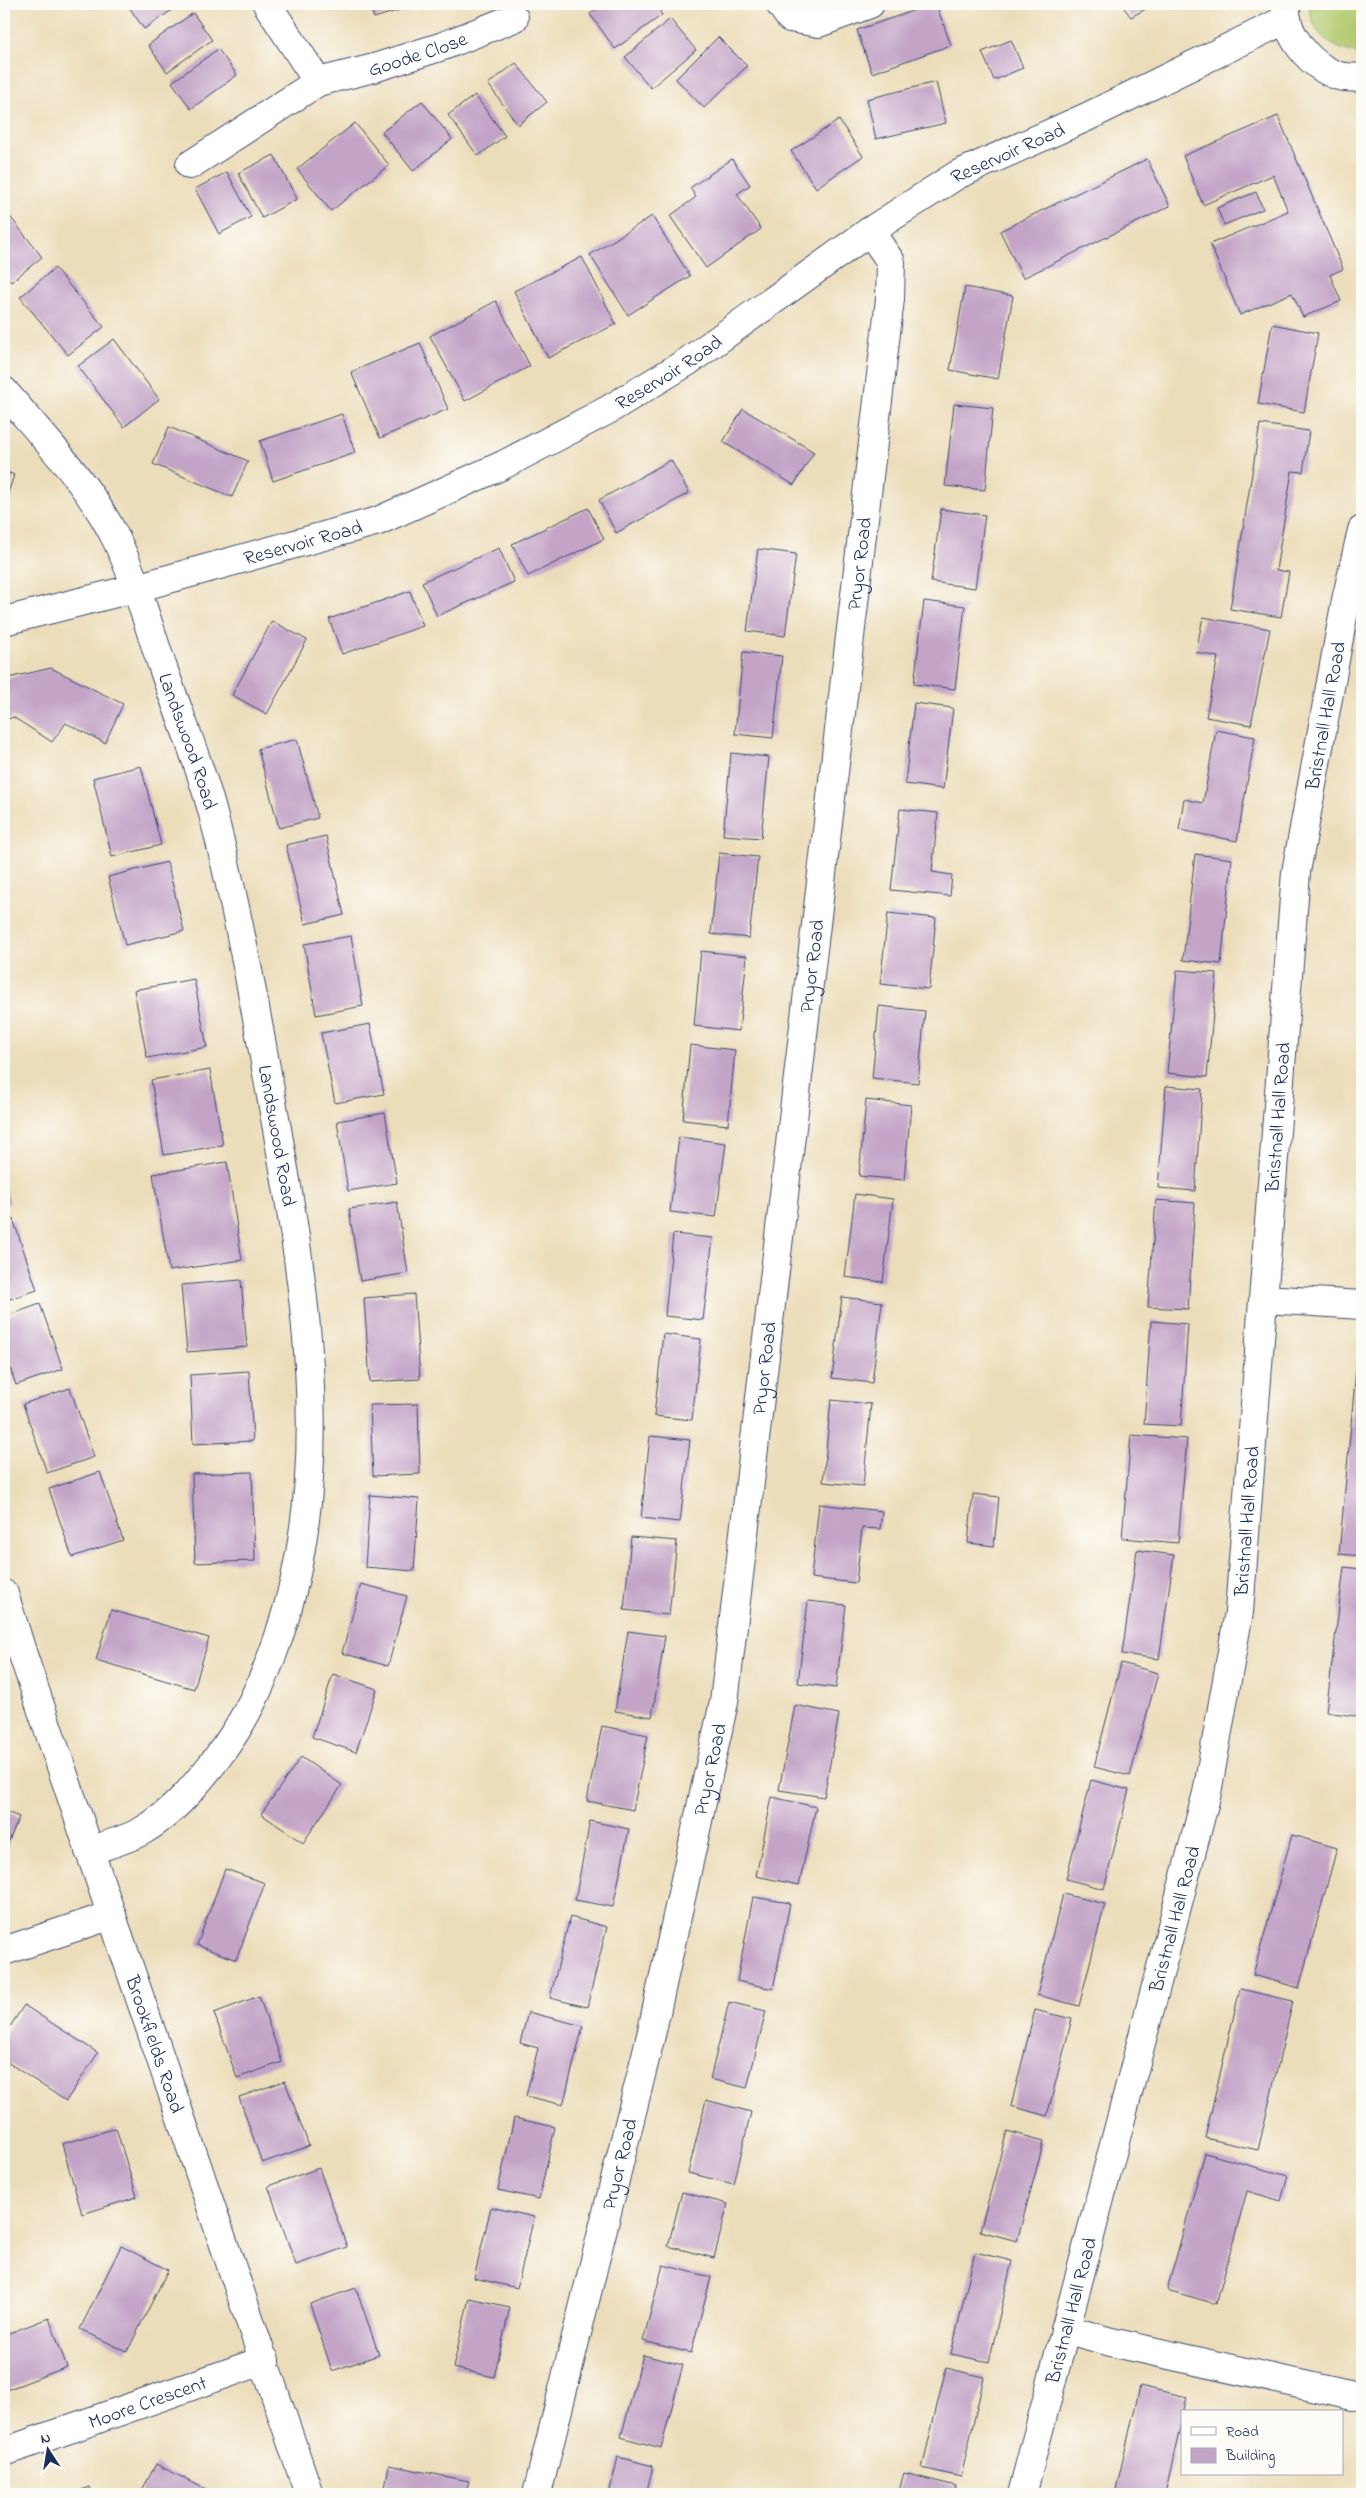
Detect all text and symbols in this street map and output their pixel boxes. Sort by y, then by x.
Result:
street label: Goode Close [365,26,472,86]
street label: Reservoir Road [946,117,1070,192]
street label: Reservoir Road [611,329,729,419]
street label: Reservoir Road [241,514,366,574]
street label: Pryor Road [841,516,881,612]
street label: Bristnall Hall Road [1299,640,1355,794]
street label: Landswood Road [149,670,223,813]
street label: Pryor Road [794,918,833,1014]
street label: Bristnall Hall Road [1259,1041,1300,1195]
street label: Landswood Road [249,1063,302,1209]
street label: Pryor Road [746,1320,786,1417]
street label: Bristnall Hall Road [1228,1445,1269,1598]
street label: Pryor Road [688,1721,736,1819]
street label: Bristnall Hall Road [1143,1843,1209,1997]
street label: Brookfields Road [116,1971,190,2118]
street label: Pryor Road [596,2116,647,2213]
street label: Bristnall Hall Road [1039,2235,1106,2388]
street label: Moore Crescent [85,2369,212,2438]
legend [1181,2410,1344,2476]
text: Road [1226,2421,1259,2443]
north arrow [22,2426,72,2476]
text: N [39,2427,52,2450]
text: Building [1225,2445,1275,2468]

